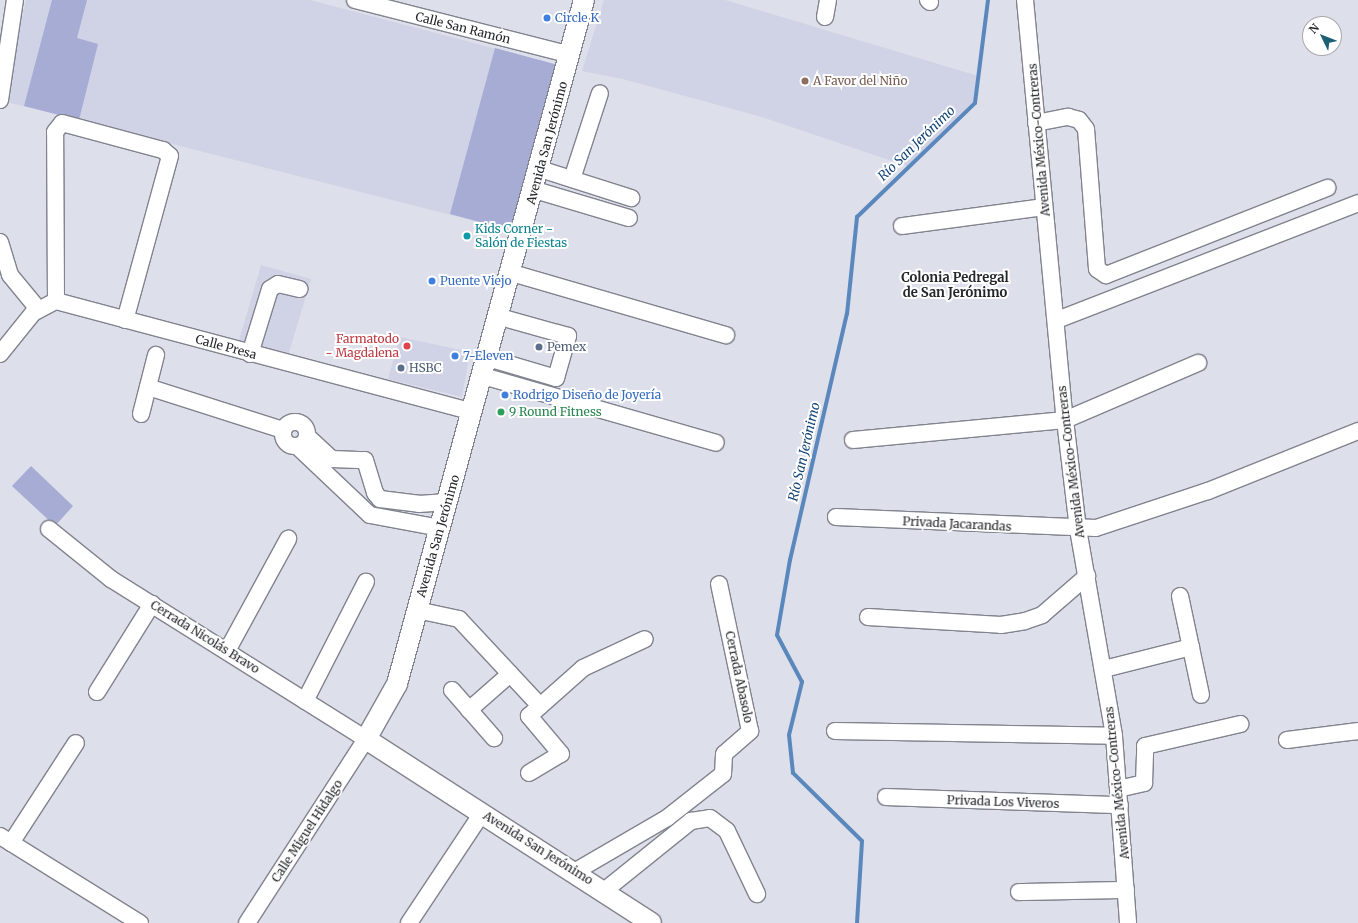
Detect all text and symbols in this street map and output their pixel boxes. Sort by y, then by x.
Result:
street label: Calle San Ramón [414,9,512,47]
place label: Circle K [555,11,599,25]
marker: Circle K [542,13,552,23]
north arrow [1302,16,1342,56]
text: N [1306,21,1322,36]
street label: Avenida México-Contreras [1025,63,1053,217]
place label: A Favor del Niño [813,74,907,88]
marker: A Favor del Niño [800,76,810,86]
street label: Avenida San Jerónimo [524,80,570,206]
water label: Río San Jerónimo [875,103,959,185]
place label: Kids Corner - Salón de Fiestas [475,222,567,250]
marker: Kids Corner - Salón de Fiestas [462,231,472,241]
district label: Colonia Pedregal de San Jerónimo [901,271,1009,302]
place label: Puente Viejo [440,274,511,288]
marker: Puente Viejo [427,276,437,286]
street label: Calle Presa [194,332,258,362]
place label: Farmatodo - Magdalena [326,332,399,360]
place label: Pemex [547,340,586,354]
marker: Farmatodo - Magdalena [402,341,412,351]
marker: Pemex [534,342,544,352]
place label: 7-Eleven [463,349,513,363]
marker: 7-Eleven [450,351,460,361]
place label: HSBC [409,361,442,375]
marker: HSBC [396,363,406,373]
street label: Avenida México-Contreras [1054,385,1088,539]
place label: Rodrigo Diseño de Joyería [513,388,661,402]
marker: Rodrigo Diseño de Joyería [500,390,510,400]
water label: Río San Jerónimo [786,401,824,503]
place label: 9 Round Fitness [509,405,602,419]
marker: 9 Round Fitness [496,407,506,417]
street label: Avenida San Jerónimo [414,473,462,599]
street label: Privada Jacarandas [902,514,1012,534]
street label: Cerrada Nicolás Bravo [148,598,262,676]
street label: Cerrada Abasolo [722,630,756,724]
street label: Avenida México-Contreras [1102,706,1132,860]
street label: Calle Miguel Hidalgo [269,777,345,885]
street label: Privada Los Viveros [947,793,1059,811]
street label: Avenida San Jerónimo [480,808,596,888]

